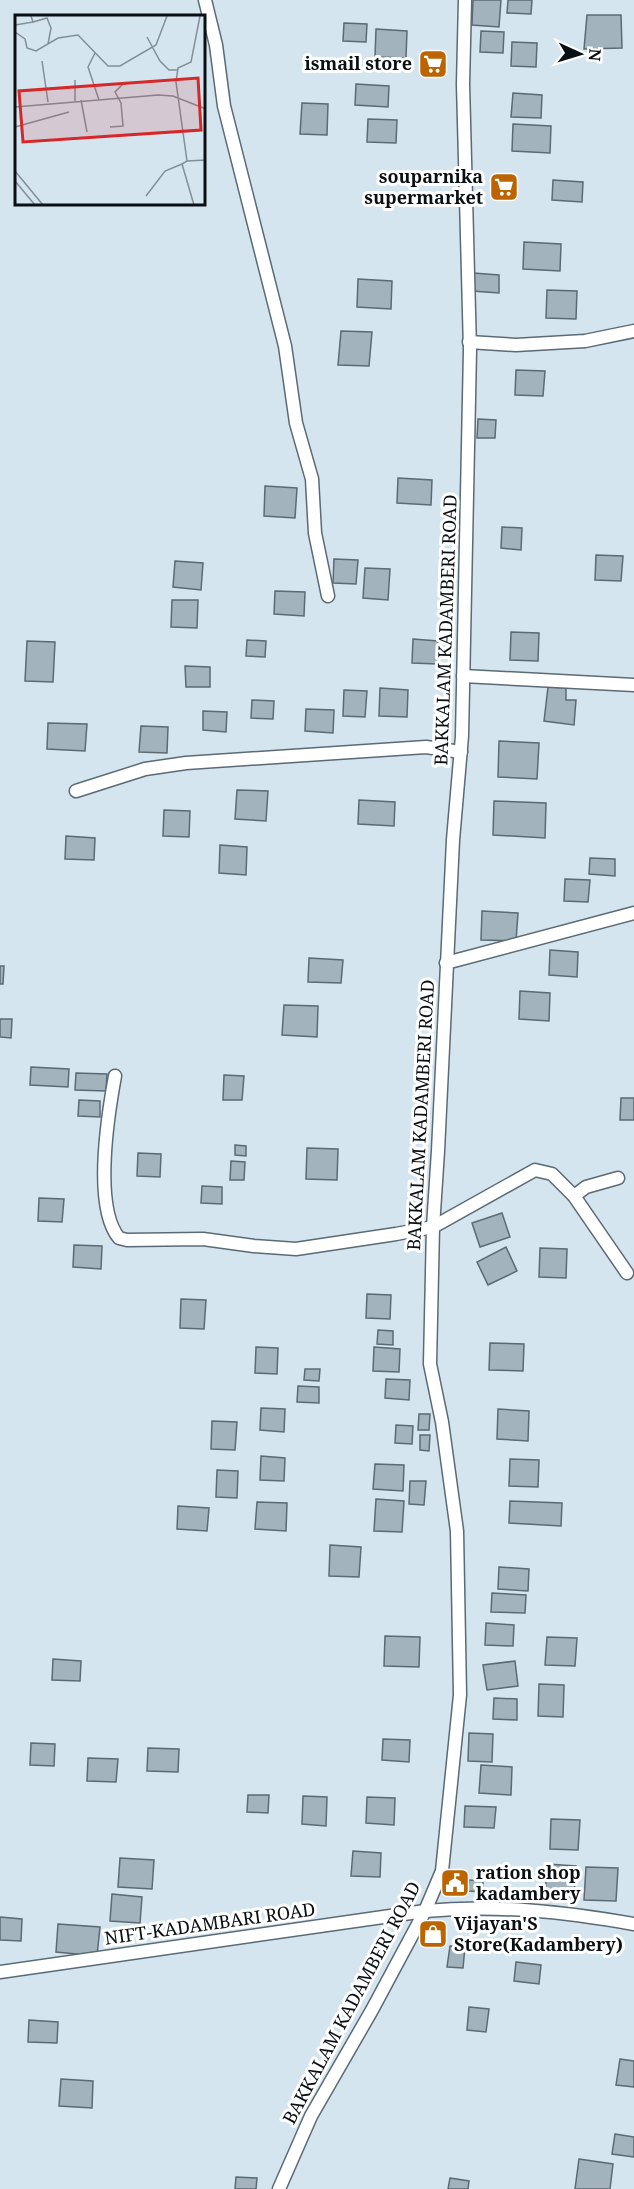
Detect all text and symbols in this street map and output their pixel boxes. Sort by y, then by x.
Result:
inset map [15,15,206,206]
north arrow [550,24,610,84]
supermarket icon: ismail store [417,48,449,80]
text: N [584,48,606,62]
place label: ismail store [304,51,412,75]
place label: souparnika supermarket [364,164,483,209]
supermarket icon: souparnika supermarket [488,171,520,203]
street label: BAKKALAM KADAMBERI ROAD [428,494,462,766]
street label: BAKKALAM KADAMBERI ROAD [401,979,439,1251]
place label: ration shop kadambery [476,1860,581,1905]
public building icon: ration shop kadambery [439,1867,471,1899]
street label: BAKKALAM KADAMBERI ROAD [277,1877,425,2128]
street label: NIFT-KADAMBARI ROAD [103,1896,317,1950]
place label: Vijayan'S Store(Kadambery) [454,1911,623,1956]
shop icon: Vijayan'S Store(Kadambery) [417,1918,449,1950]

